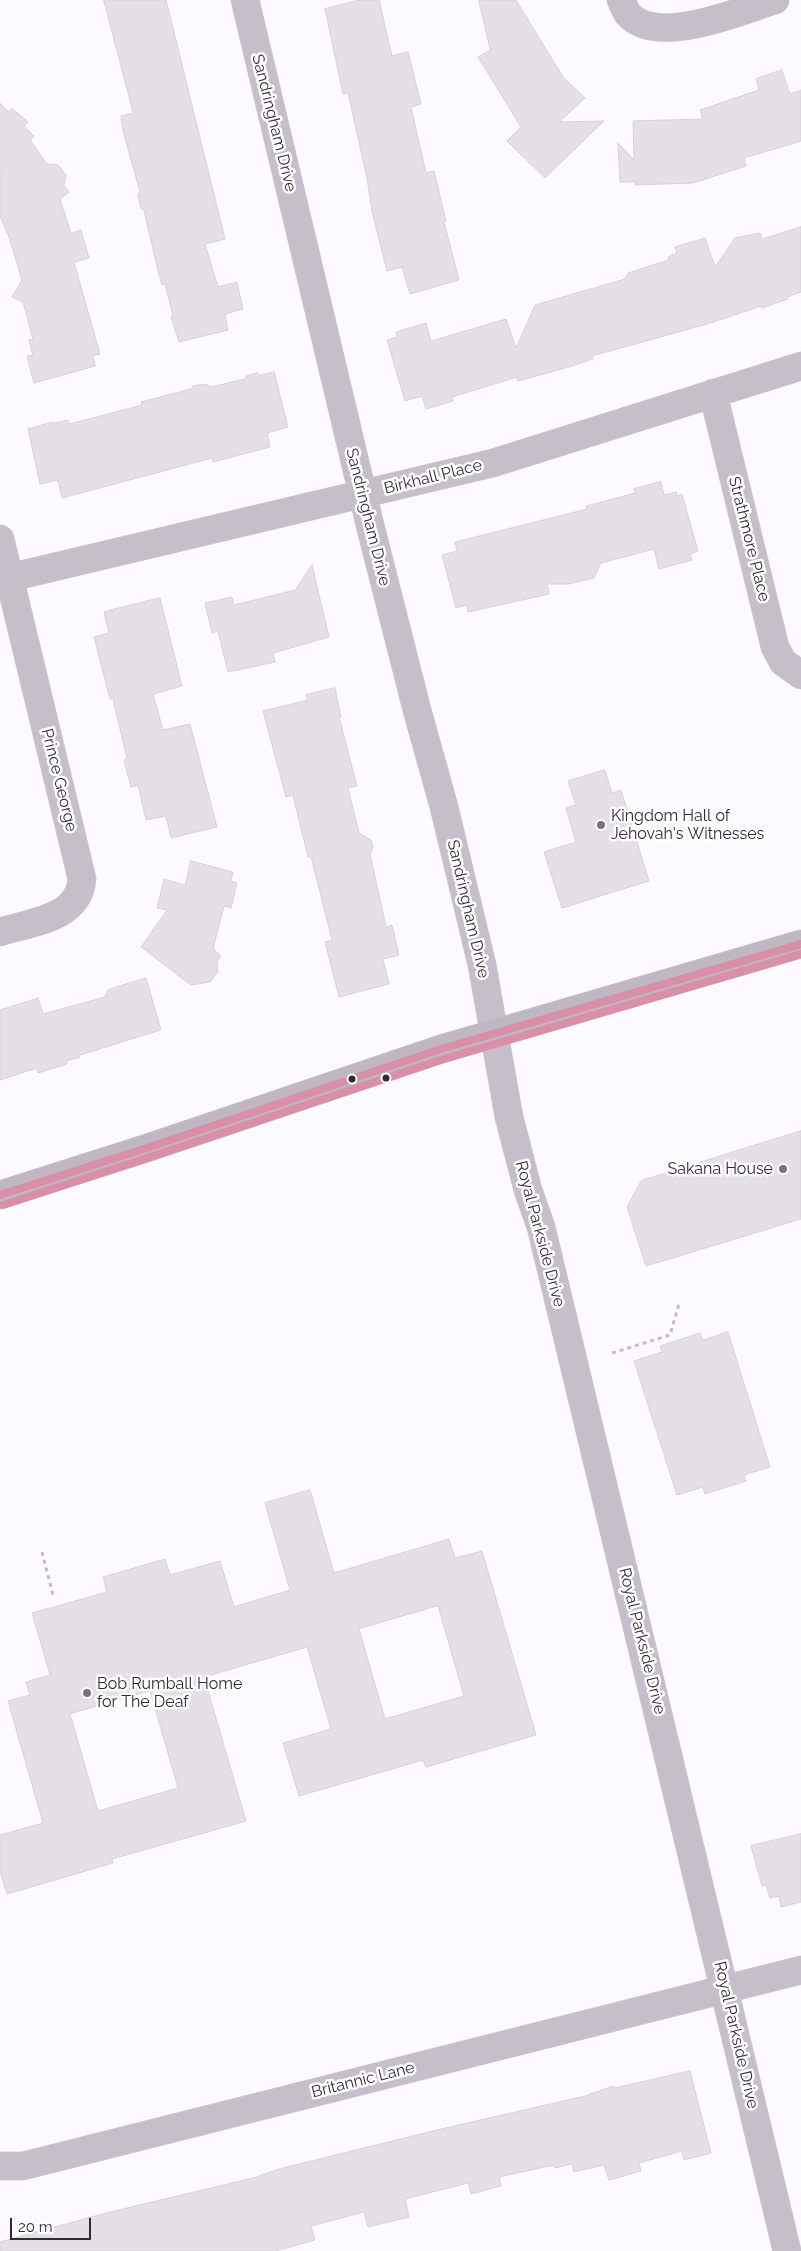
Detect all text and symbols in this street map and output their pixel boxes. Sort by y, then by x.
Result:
street label: Sandringham Drive [248,52,300,194]
street label: Sandringham Drive [342,446,394,588]
street label: Birkhall Place [382,456,484,498]
street label: Strathmore Place [724,475,774,603]
street label: Prince George [37,726,81,834]
place label: Kingdom Hall of Jehovah's Witnesses [611,806,764,844]
marker: Kingdom Hall of Jehovah's Witnesses [595,819,607,831]
street label: Sandringham Drive [443,838,493,980]
unlabelled marker [381,1073,391,1083]
unlabelled marker [347,1074,357,1084]
street label: Royal Parkside Drive [511,1159,569,1309]
place label: Sakana House [667,1159,773,1179]
marker: Sakana House [777,1163,789,1175]
street label: Royal Parkside Drive [614,1566,670,1716]
place label: Bob Rumball Home for The Deaf [97,1674,242,1712]
marker: Bob Rumball Home for The Deaf [81,1687,93,1699]
street label: Royal Parkside Drive [710,1960,762,2110]
street label: Britannic Lane [309,2058,417,2102]
scale bar [12,2208,94,2240]
text: 20 m [18,2218,53,2236]

